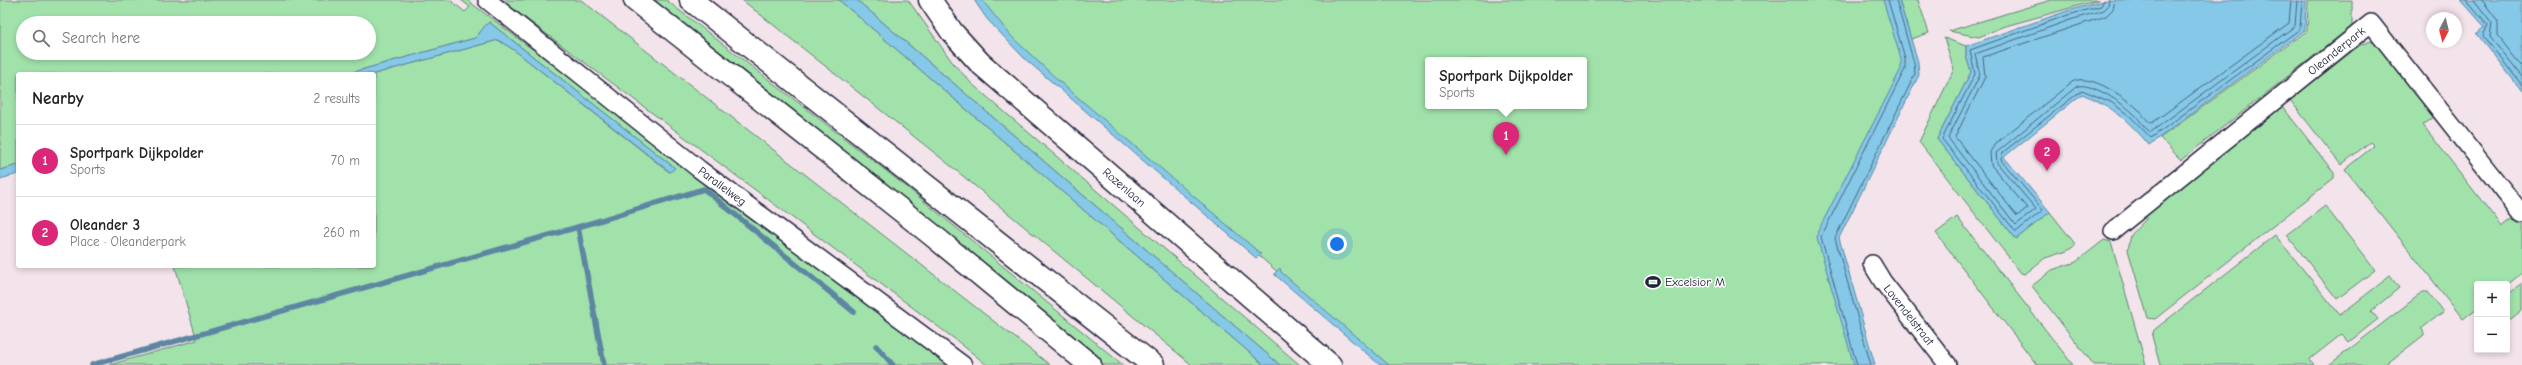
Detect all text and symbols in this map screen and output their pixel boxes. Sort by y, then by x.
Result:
north arrow [2426,12,2462,48]
search box [16,16,376,60]
street label: Oleanderpark [2305,23,2368,78]
icon: search [30,27,52,49]
text: Search here [62,29,140,47]
popup [1425,57,1587,109]
text: Sportpark Dijkpolder [1439,67,1573,85]
text: Sports [1439,85,1475,100]
text: Nearby [32,89,83,108]
text: 2 results [313,91,360,106]
pin: 1 [1493,122,1519,155]
pin: 2 [2034,138,2060,171]
text: Sportpark Dijkpolder [70,144,203,162]
text: 1 [42,153,48,168]
text: 70 m [331,153,360,168]
text: Sports [70,162,105,177]
street label: Parallelweg [695,164,749,209]
street label: Rozenlaan [1100,165,1149,210]
text: Oleander 3 [70,216,140,234]
text: 2 [42,225,48,240]
text: 260 m [323,225,360,240]
text: Place · Oleanderpark [70,234,186,249]
your location [1327,234,1347,254]
sports icon: Excelsior M [1644,273,1662,291]
place label: Excelsior M [1665,275,1725,289]
map controls [2474,281,2510,353]
button: + [2474,281,2510,317]
street label: Lavendelstraat [1881,282,1937,349]
button: − [2474,317,2510,353]

